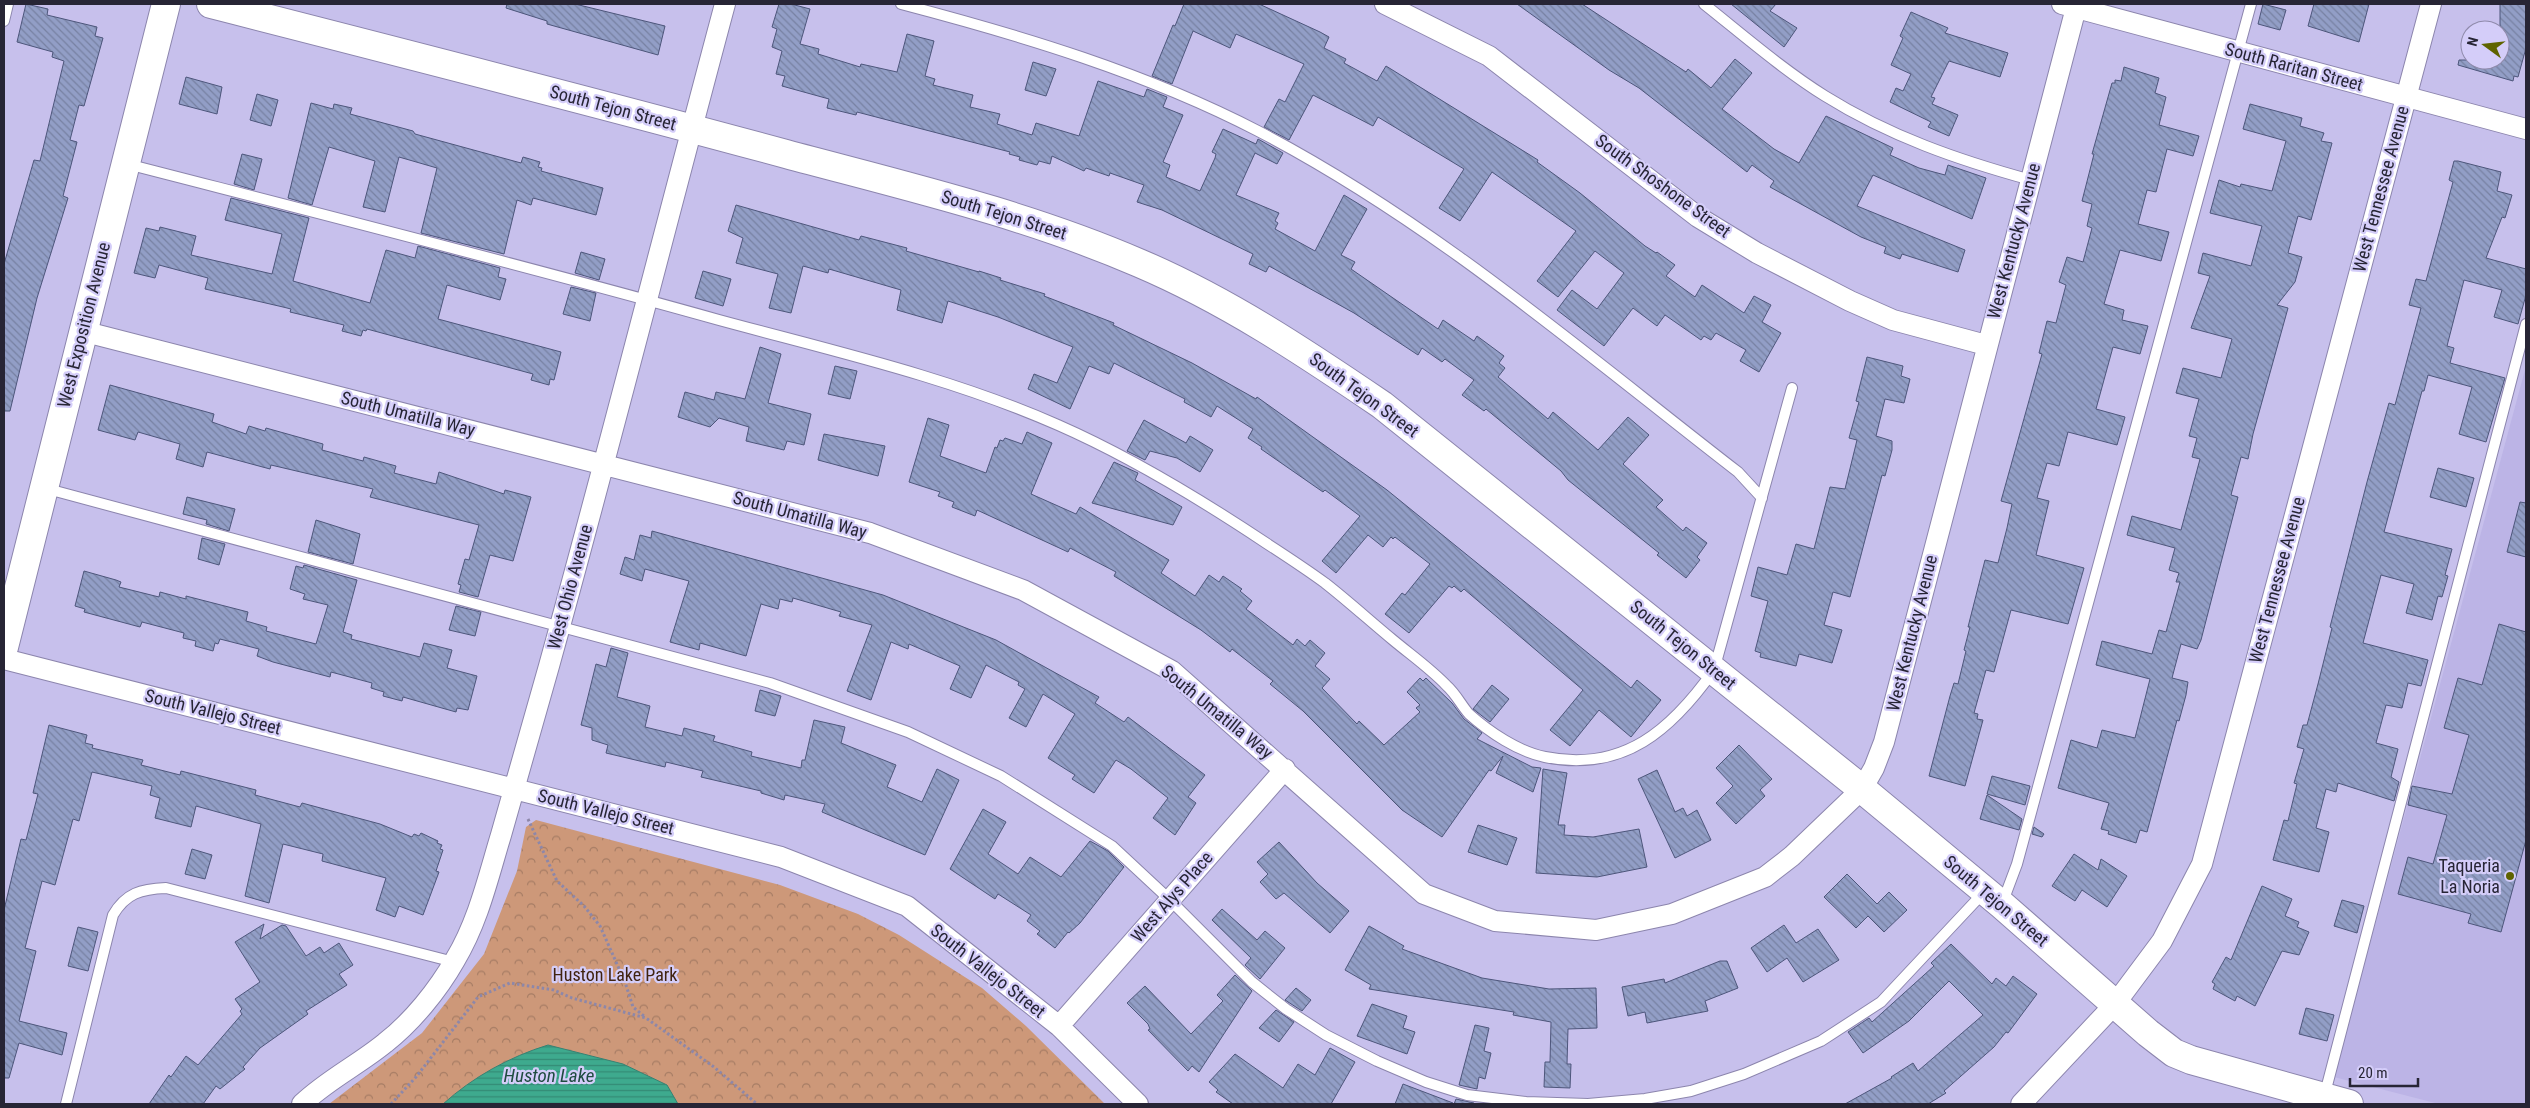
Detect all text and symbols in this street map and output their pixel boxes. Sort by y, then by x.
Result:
north arrow [2460,20,2510,70]
text: N [2464,35,2481,48]
street label: South Raritan Street [2223,38,2365,95]
street label: South Tejon Street [548,81,679,134]
street label: West Tennessee Avenue [2348,103,2413,274]
street label: South Shoshone Street [1592,130,1735,242]
street label: West Kentucky Avenue [1983,161,2044,321]
street label: South Tejon Street [939,185,1069,244]
street label: West Exposition Avenue [53,240,114,410]
street label: South Tejon Street [1306,348,1423,441]
street label: South Umatilla Way [339,387,478,440]
street label: South Umatilla Way [731,487,870,543]
street label: West Tennessee Avenue [2244,494,2309,665]
street label: West Ohio Avenue [543,522,596,651]
street label: West Kentucky Avenue [1882,553,1941,713]
street label: South Tejon Street [1626,596,1740,694]
street label: South Umatilla Way [1157,660,1278,763]
street label: South Vallejo Street [143,684,283,739]
street label: South Vallejo Street [536,784,676,839]
street label: West Alys Place [1127,847,1217,946]
street label: South Tejon Street [1940,851,2053,950]
place label: Taqueria La Noria [2439,855,2500,897]
marker: Taqueria La Noria [2504,870,2516,882]
street label: South Vallejo Street [927,919,1050,1022]
park label: Huston Lake Park [553,964,677,985]
scale bar [2350,1056,2418,1088]
water label: Huston Lake [504,1064,594,1087]
text: 20 m [2358,1064,2388,1082]

